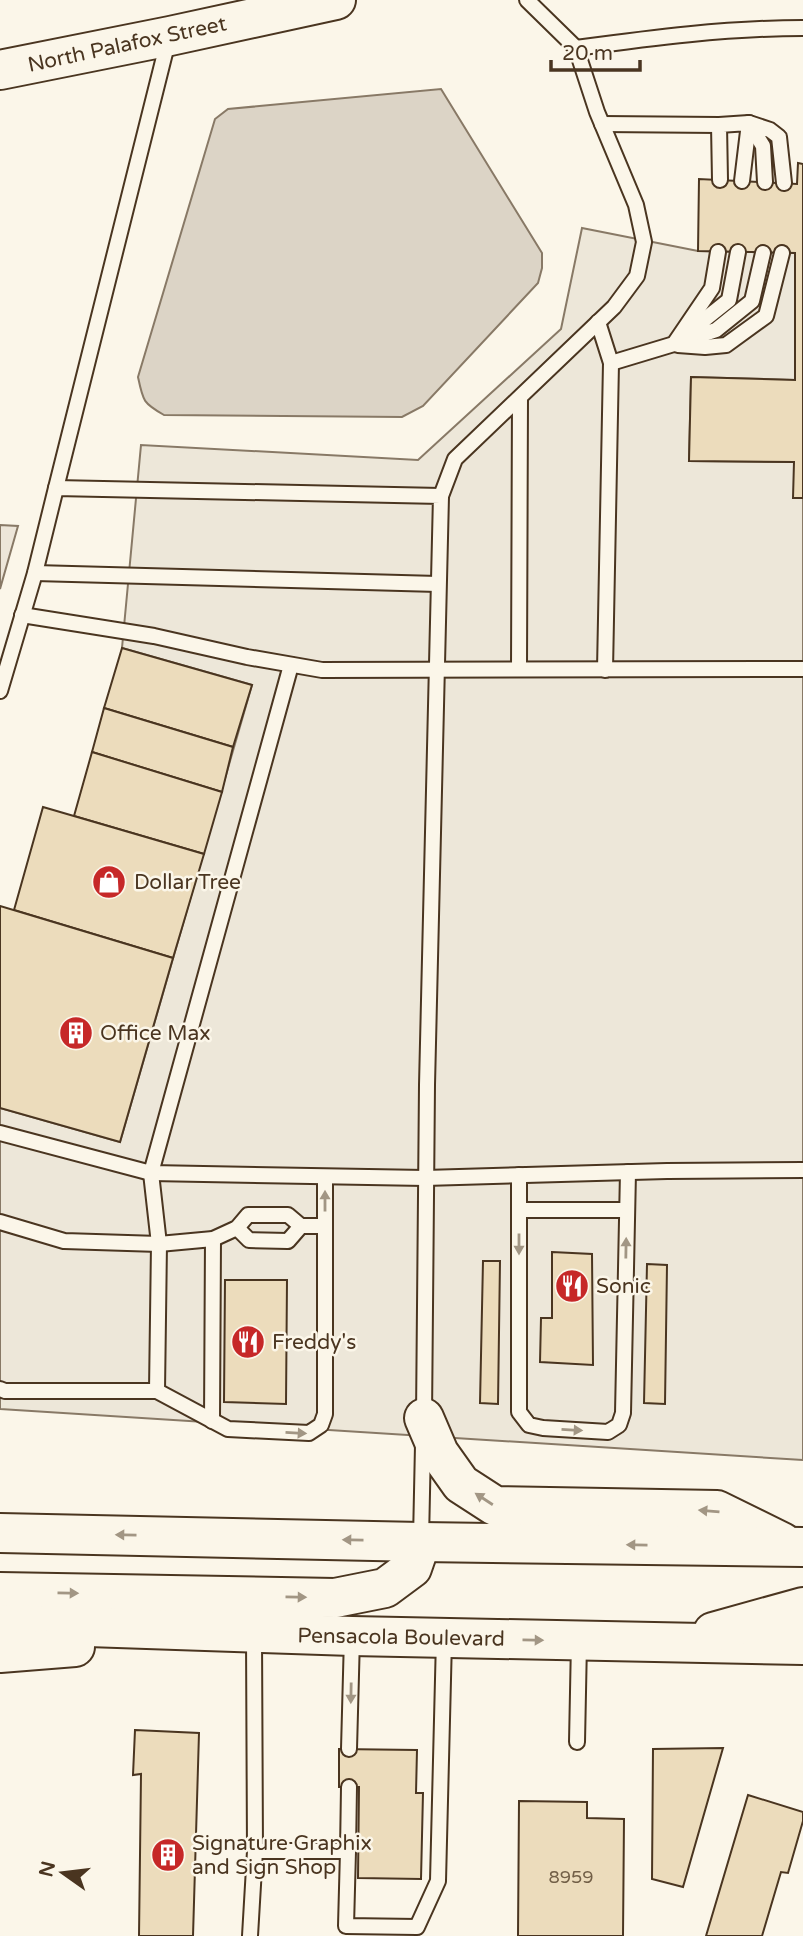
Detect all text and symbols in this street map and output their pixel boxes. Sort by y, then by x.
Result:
street label: North Palafox Street [25,11,229,78]
scale bar [551,28,640,72]
text: 20 m [562,41,613,66]
shop icon: Dollar Tree [90,863,128,901]
place label: Dollar Tree [134,870,241,895]
building icon: Office Max [57,1014,95,1052]
place label: Office Max [100,1021,211,1046]
one-way arrow [319,1190,331,1212]
one-way arrow [513,1233,525,1255]
one-way arrow [620,1236,632,1258]
restaurant icon: Sonic [553,1267,591,1305]
place label: Sonic [596,1274,651,1299]
restaurant icon: Freddy's [229,1323,267,1361]
place label: Freddy's [272,1330,356,1355]
one-way arrow [561,1425,583,1436]
one-way arrow [285,1427,307,1438]
one-way arrow [475,1492,493,1506]
one-way arrow [698,1505,720,1516]
one-way arrow [114,1530,136,1541]
one-way arrow [342,1534,364,1546]
one-way arrow [626,1539,648,1551]
one-way arrow [57,1588,79,1599]
one-way arrow [285,1591,307,1603]
street label: Pensacola Boulevard [297,1623,505,1652]
one-way arrow [523,1634,545,1646]
one-way arrow [345,1682,356,1704]
place label: Signature Graphix and Sign Shop [192,1831,372,1880]
building icon: Signature Graphix and Sign Shop [149,1836,187,1874]
north arrow [28,1838,98,1908]
text: N [35,1859,60,1879]
house number: 8959 [548,1866,594,1888]

